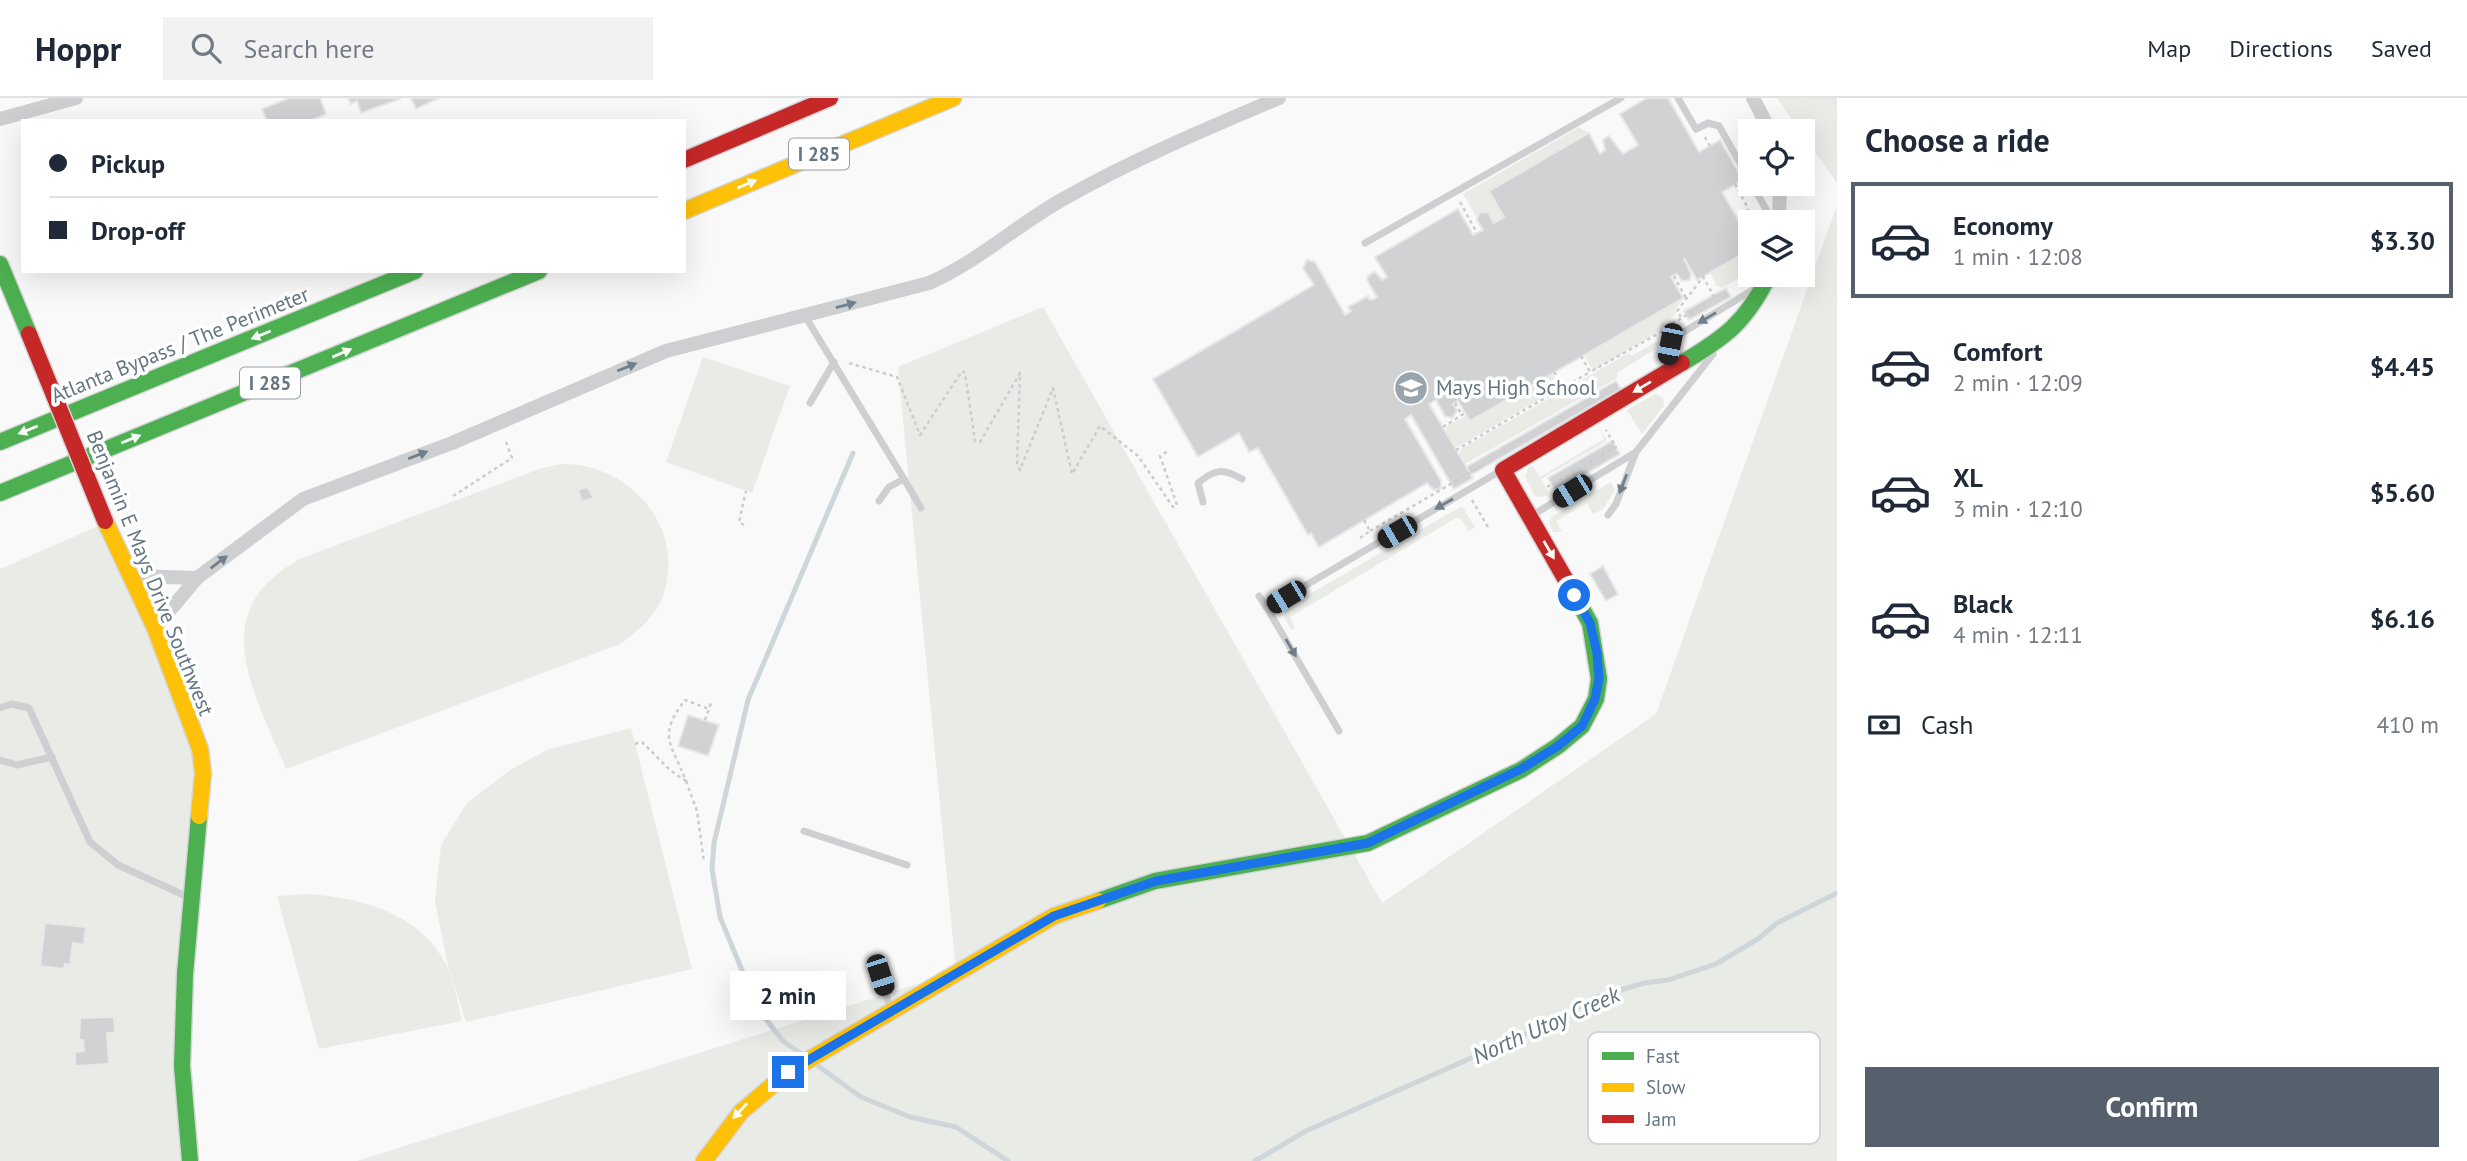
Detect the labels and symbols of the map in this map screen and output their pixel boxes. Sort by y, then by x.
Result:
road number: I 285 [789,138,849,170]
one-way arrow [737,178,757,190]
street label: Atlanta Bypass / The Perimeter [47,280,313,409]
one-way arrow [836,300,857,310]
one-way arrow [1698,312,1717,324]
car [1656,321,1685,367]
one-way arrow [250,329,271,340]
one-way arrow [331,348,352,359]
one-way arrow [617,361,638,372]
road number: I 285 [240,368,300,398]
school or university icon: Mays High School [1392,369,1430,407]
place label: Mays High School [1436,374,1596,401]
one-way arrow [1632,381,1651,393]
one-way arrow [17,425,38,436]
street label: Benjamin E Mays Drive Southwest [81,426,220,719]
one-way arrow [121,434,142,445]
one-way arrow [407,450,428,461]
car [1549,471,1596,511]
one-way arrow [1618,474,1629,495]
one-way arrow [1434,498,1453,511]
car [1374,512,1421,552]
one-way arrow [1542,541,1555,560]
one-way arrow [210,555,228,569]
car [1263,577,1310,617]
route start [1558,579,1590,611]
one-way arrow [1284,639,1297,658]
car [864,952,897,998]
callout: 2 min [730,970,846,1020]
water label: North Utoy Creek [1468,978,1626,1070]
legend [1588,1032,1820,1144]
text: Fast [1646,1044,1680,1068]
route end [772,1056,804,1088]
text: Slow [1646,1075,1686,1099]
one-way arrow [732,1102,748,1120]
text: Jam [1645,1107,1676,1131]

